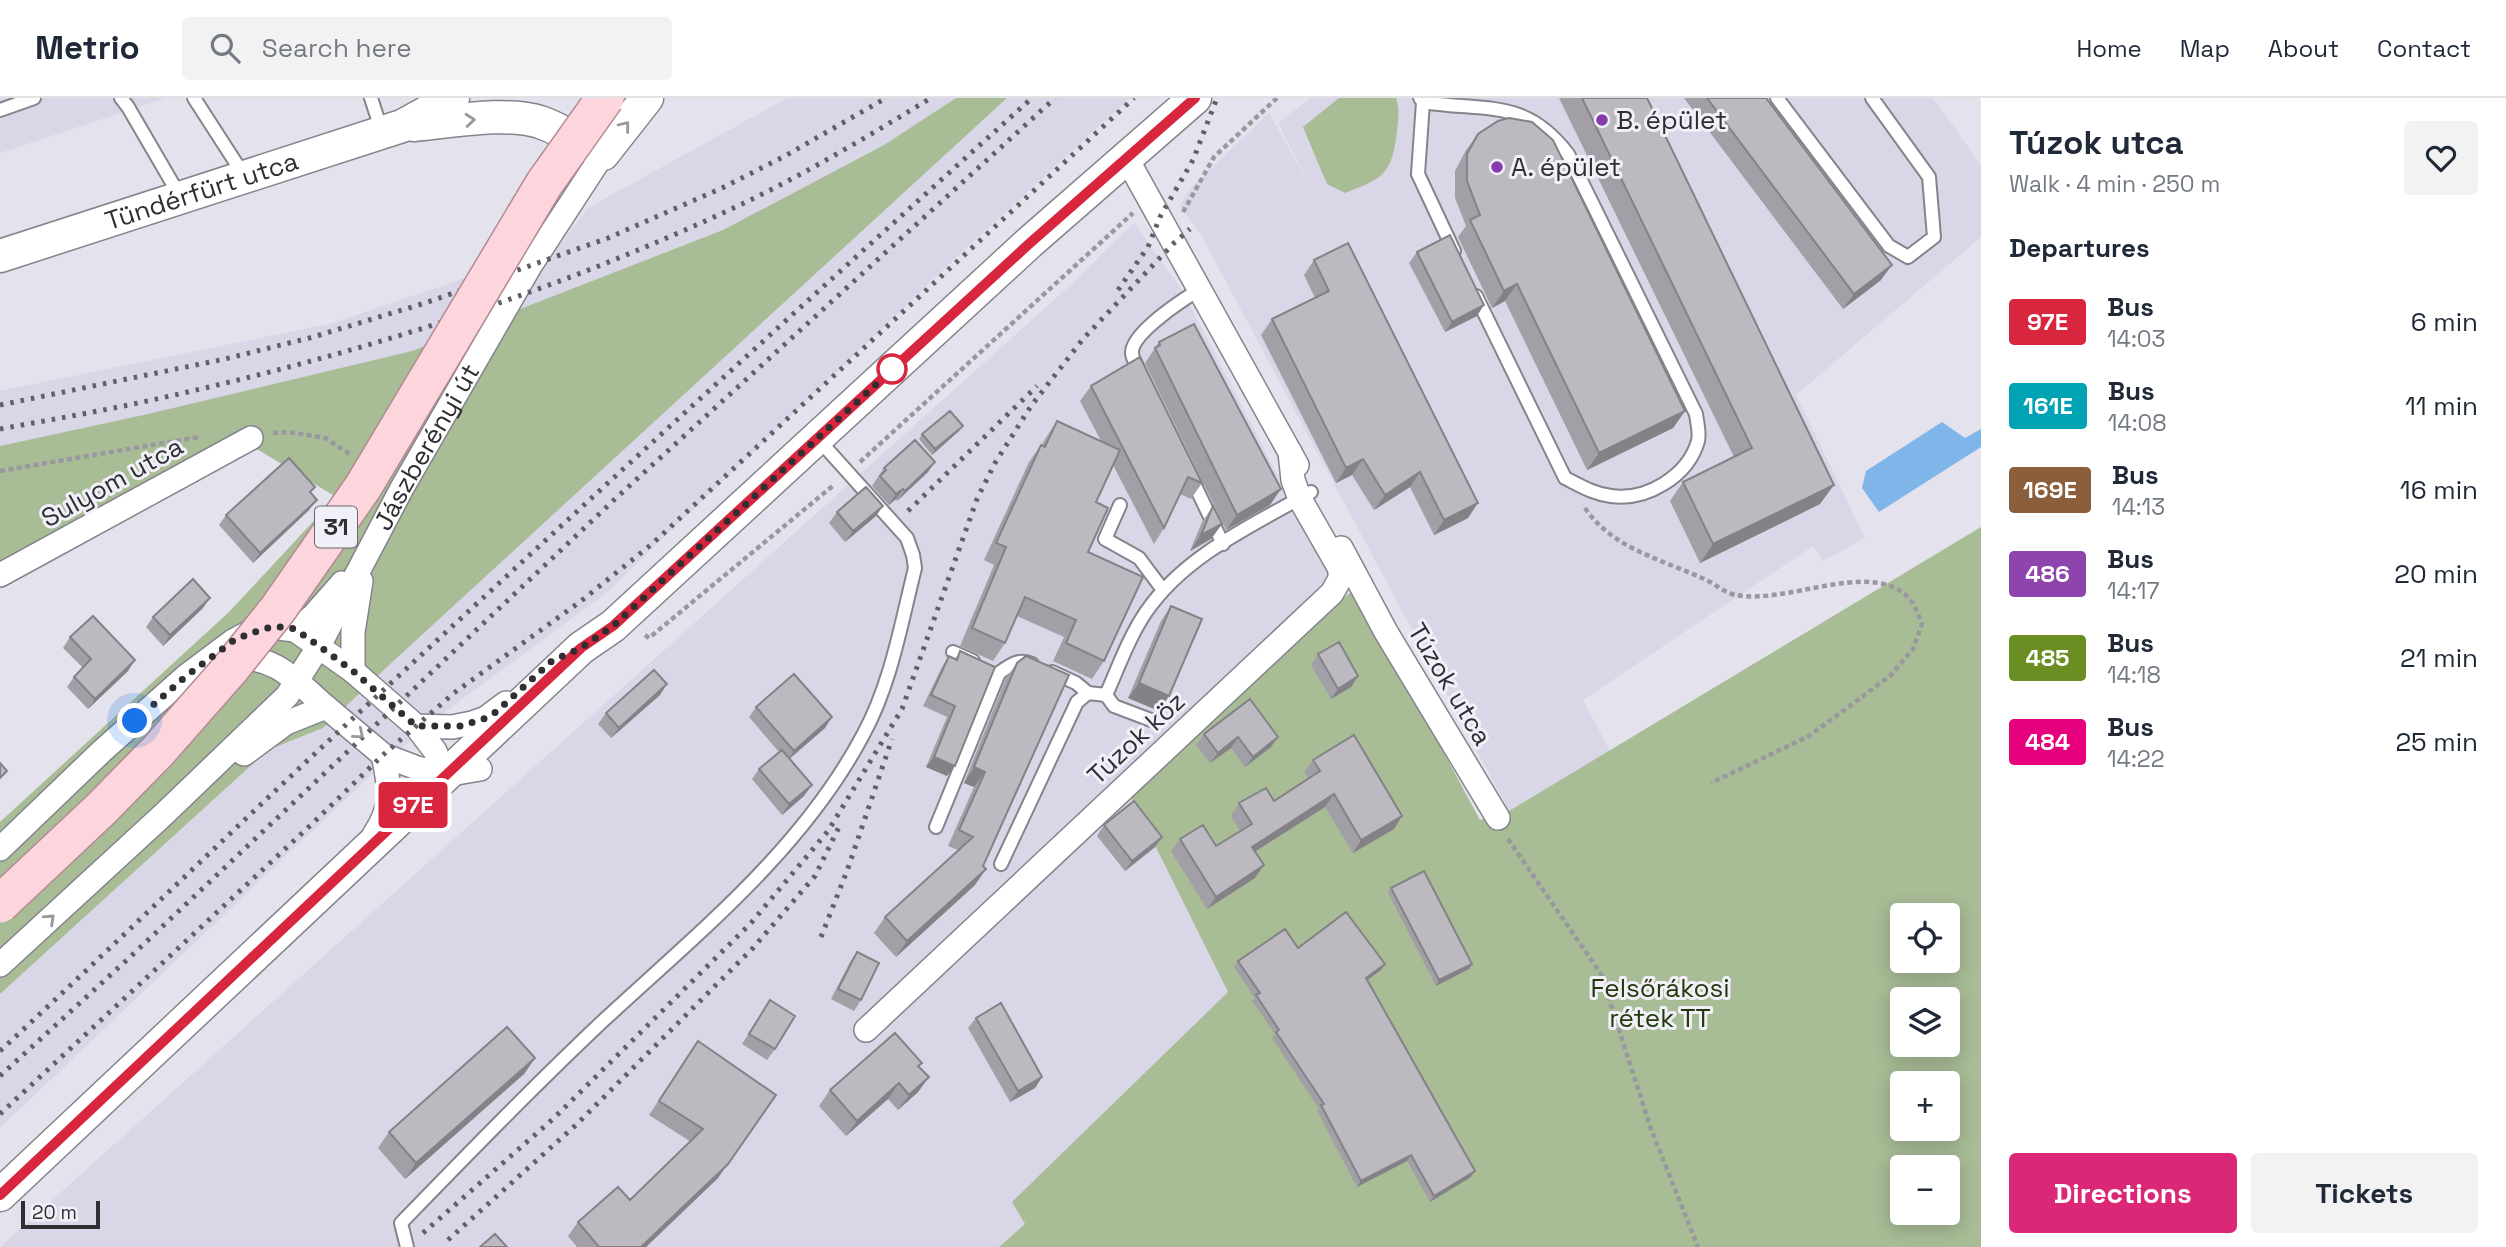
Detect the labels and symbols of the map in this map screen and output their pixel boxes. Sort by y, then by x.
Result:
place label: B. épület [1616,103,1727,137]
marker: B. épület [1594,112,1610,128]
one-way arrow [465,113,476,128]
one-way arrow [617,122,630,134]
street label: Tündérfürt utca [101,144,303,238]
place label: A. épület [1511,150,1621,184]
marker: A. épület [1489,159,1505,175]
unlabelled marker [877,354,907,384]
street label: Jászberényi út [366,357,487,536]
street label: Sulyom utca [35,429,189,535]
road number: 31 [315,506,357,547]
street label: Túzok utca [1400,617,1500,751]
street label: Túzok köz [1080,684,1192,792]
your location [117,703,152,738]
one-way arrow [350,726,363,738]
line badge: 97E [373,782,453,828]
one-way arrow [42,915,55,927]
park label: Felsőrákosi rétek TT [1590,971,1730,1035]
scale bar [21,1198,100,1230]

